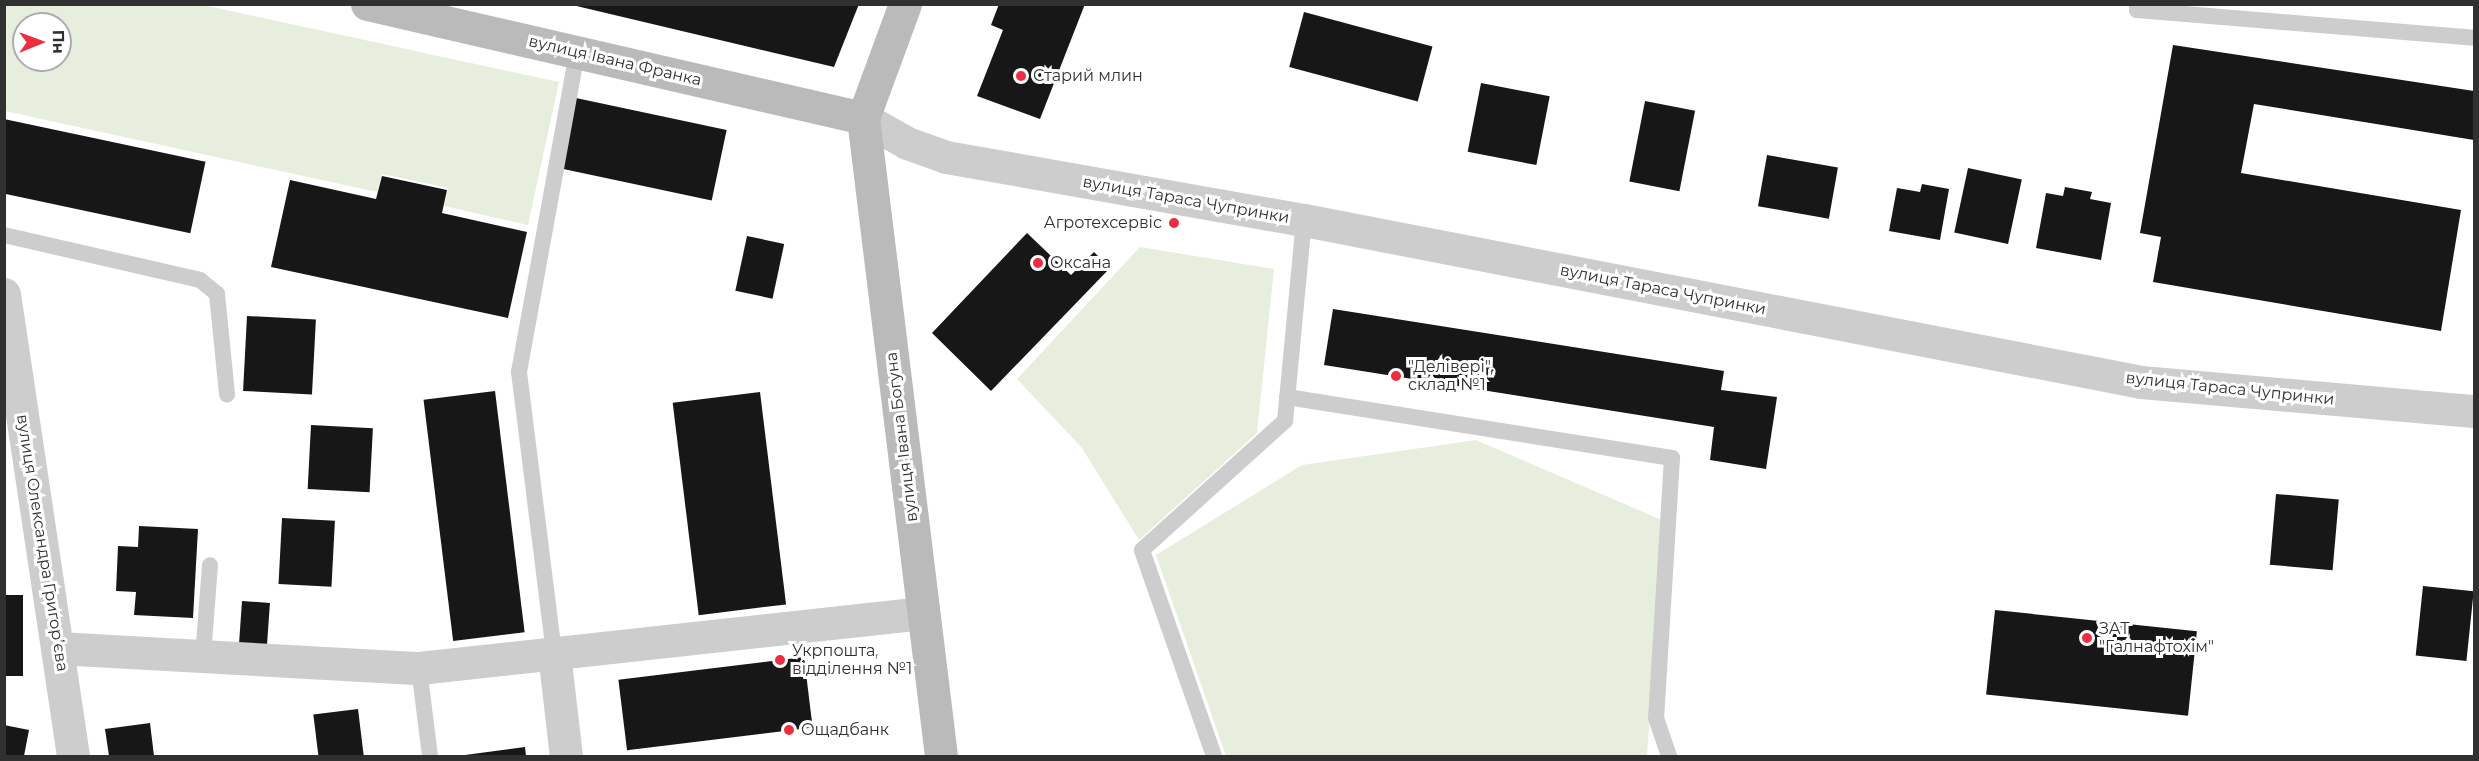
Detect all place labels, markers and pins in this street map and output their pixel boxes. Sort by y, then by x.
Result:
place label: Старий млин [1033,66,1143,86]
marker: Старий млин [1014,69,1028,83]
place label: Агротехсервіс [1044,213,1162,233]
marker: Агротехсервіс [1167,216,1181,230]
place label: Оксана [1050,253,1111,273]
marker: Оксана [1031,256,1045,270]
place label: "Делівері", склад №1 [1408,357,1493,395]
marker: "Делівері", склад №1 [1389,369,1403,383]
place label: ЗАТ "Галнафтохім" [2099,619,2214,657]
marker: ЗАТ "Галнафтохім" [2080,631,2094,645]
place label: Укрпошта, відділення №1 [792,641,912,679]
marker: Укрпошта, відділення №1 [773,653,787,667]
place label: Ощадбанк [801,720,889,740]
marker: Ощадбанк [782,723,796,737]

